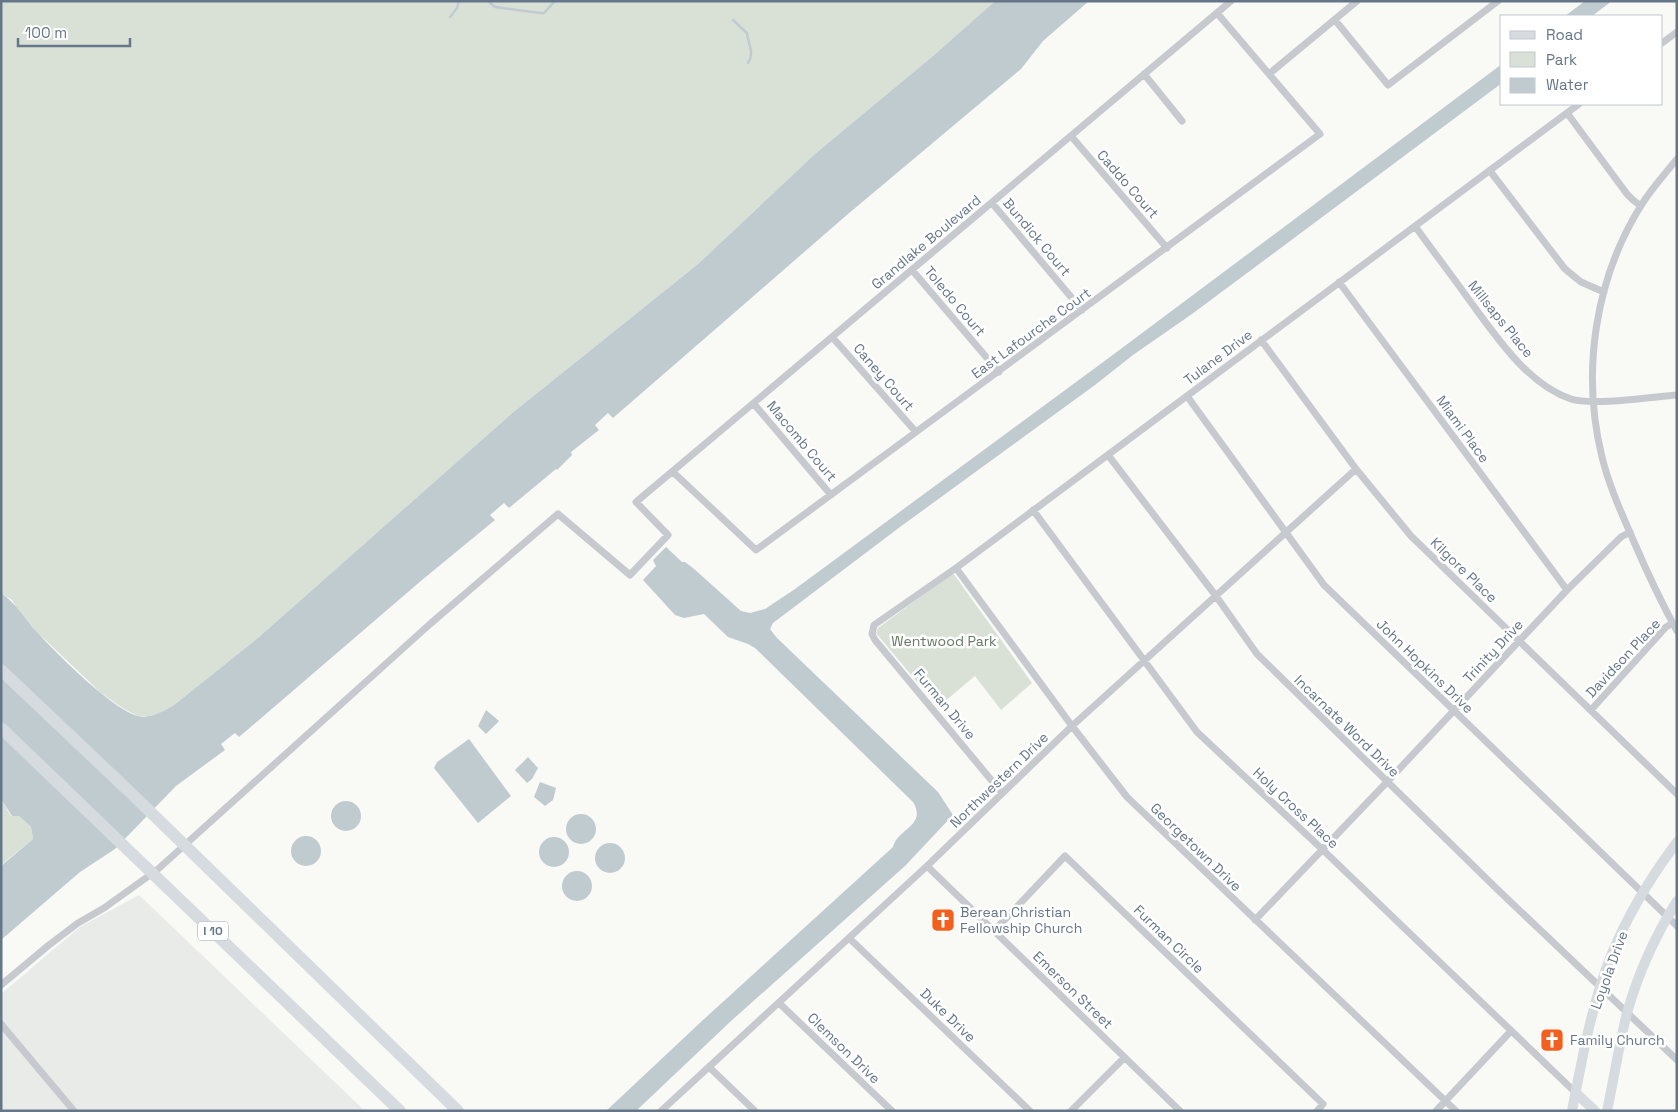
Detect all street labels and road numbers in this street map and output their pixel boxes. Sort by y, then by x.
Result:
street label: Caddo Court [1093,146,1163,222]
street label: Grandlake Boulevard [867,191,985,293]
street label: Bundick Court [999,194,1075,280]
street label: Toledo Court [920,262,990,340]
street label: Millsaps Place [1464,277,1538,361]
street label: East Lafourche Court [968,284,1094,382]
street label: Tulane Drive [1180,325,1256,389]
street label: Caney Court [850,339,918,415]
street label: Miami Place [1432,392,1494,466]
street label: Macomb Court [763,397,841,485]
street label: Kilgore Place [1427,534,1501,606]
street label: John Hopkins Drive [1373,615,1477,717]
street label: Davidson Place [1582,615,1664,701]
street label: Trinity Drive [1459,616,1527,686]
street label: Furman Drive [910,665,980,743]
street label: Incarnate Word Drive [1290,671,1404,781]
street label: Northwestern Drive [946,728,1052,832]
street label: Holy Cross Place [1249,764,1343,852]
street label: Georgetown Drive [1147,799,1245,895]
street label: Furman Circle [1130,901,1208,977]
road number: I 10 [198,921,228,940]
street label: Loyola Drive [1587,928,1631,1012]
street label: Emerson Street [1029,947,1117,1033]
street label: Duke Drive [916,984,980,1046]
street label: Clemson Drive [804,1009,884,1087]

